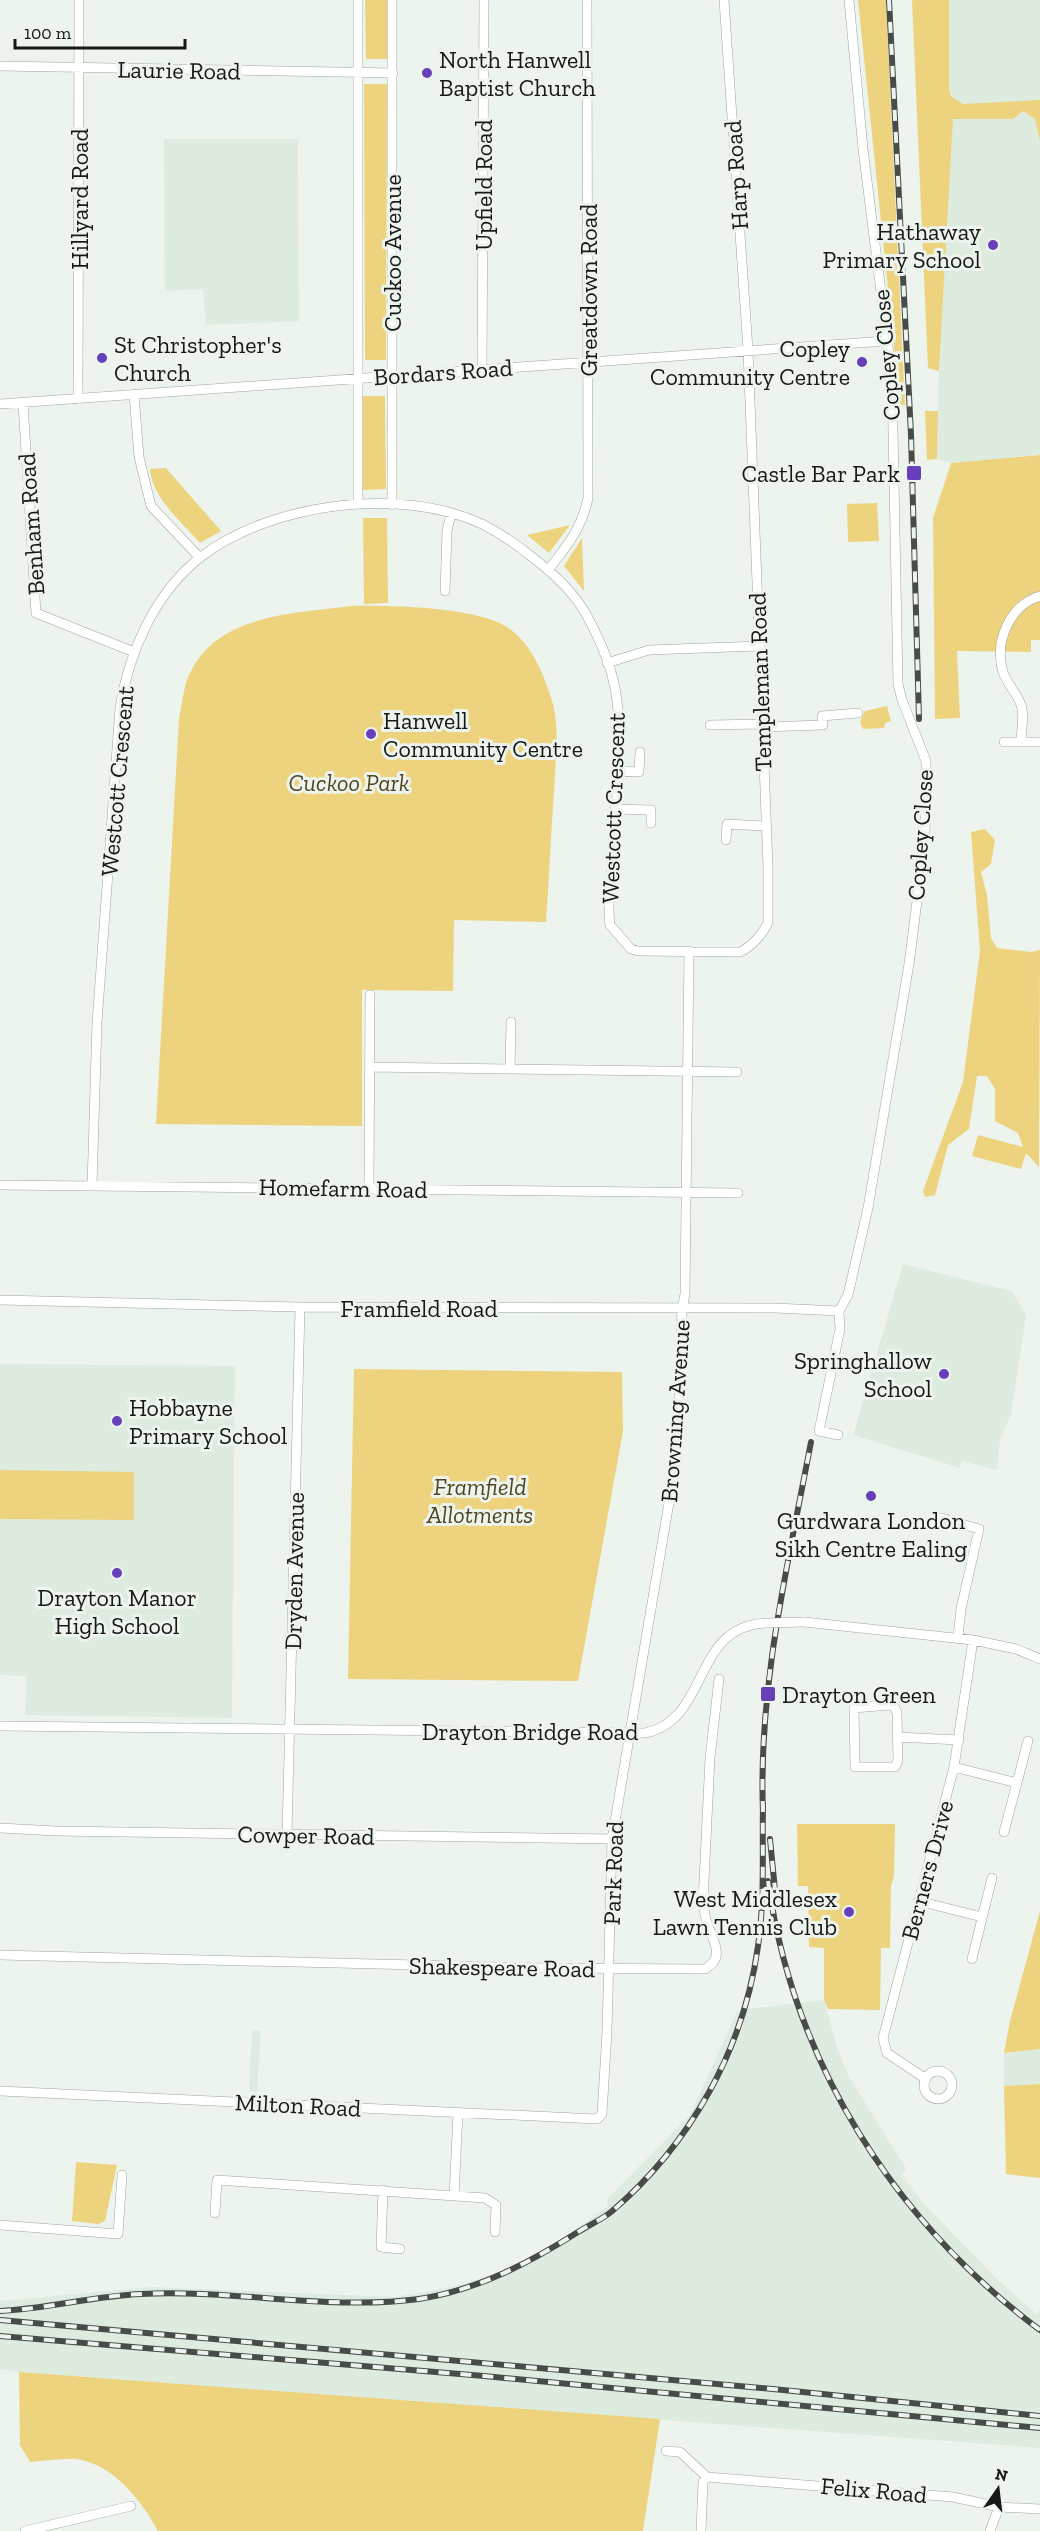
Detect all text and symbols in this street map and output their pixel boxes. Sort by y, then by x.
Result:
scale bar [15,12,184,50]
text: 100 m [24,22,72,44]
place label: North Hanwell Baptist Church [439,45,596,102]
street label: Laurie Road [117,54,241,86]
marker: North Hanwell Baptist Church [420,66,434,80]
street label: Upfield Road [469,119,498,251]
street label: Harp Road [718,119,754,231]
street label: Hillyard Road [65,128,94,270]
street label: Cuckoo Avenue [378,174,407,332]
street label: Greatdown Road [574,204,603,376]
place label: Hathaway Primary School [823,217,982,274]
marker: Hathaway Primary School [986,238,1000,252]
street label: Copley Close [866,288,906,422]
place label: St Christopher's Church [114,330,282,387]
place label: Copley Community Centre [650,334,851,391]
marker: St Christopher's Church [95,351,109,365]
street label: Bordars Road [373,353,513,391]
marker: Copley Community Centre [855,355,869,369]
street label: Benham Road [12,452,50,596]
place label: Castle Bar Park [742,459,901,488]
marker: Castle Bar Park [905,464,923,482]
street label: Templeman Road [742,592,778,772]
street label: Westcott Crescent [94,684,140,877]
place label: Hanwell Community Centre [383,706,583,763]
street label: Westcott Crescent [595,712,631,904]
marker: Hanwell Community Centre [364,727,378,741]
park label: Cuckoo Park [288,768,410,797]
street label: Copley Close [901,768,939,902]
street label: Homefarm Road [258,1172,428,1204]
street label: Framfield Road [340,1294,498,1323]
street label: Browning Avenue [654,1319,696,1503]
place label: Springhallow School [794,1346,933,1403]
marker: Springhallow School [937,1367,951,1381]
place label: Hobbayne Primary School [129,1393,287,1450]
marker: Hobbayne Primary School [110,1414,124,1428]
park label: Framfield Allotments [426,1472,533,1529]
marker: Gurdwara London Sikh Centre Ealing [864,1489,878,1503]
street label: Dryden Avenue [278,1492,310,1650]
place label: Gurdwara London Sikh Centre Ealing [775,1506,967,1563]
marker: Drayton Manor High School [110,1566,124,1580]
place label: Drayton Manor High School [37,1583,197,1640]
place label: Drayton Green [782,1680,936,1709]
marker: Drayton Green [759,1685,777,1703]
street label: Drayton Bridge Road [422,1717,638,1746]
street label: Berners Drive [894,1797,960,1943]
street label: Cowper Road [237,1819,375,1851]
street label: Park Road [597,1820,629,1926]
place label: West Middlesex Lawn Tennis Club [653,1884,837,1941]
marker: West Middlesex Lawn Tennis Club [842,1905,856,1919]
street label: Shakespeare Road [409,1951,595,1983]
street label: Milton Road [234,2087,362,2123]
north arrow [968,2459,1028,2519]
text: N [993,2464,1010,2486]
street label: Felix Road [820,2471,928,2509]

